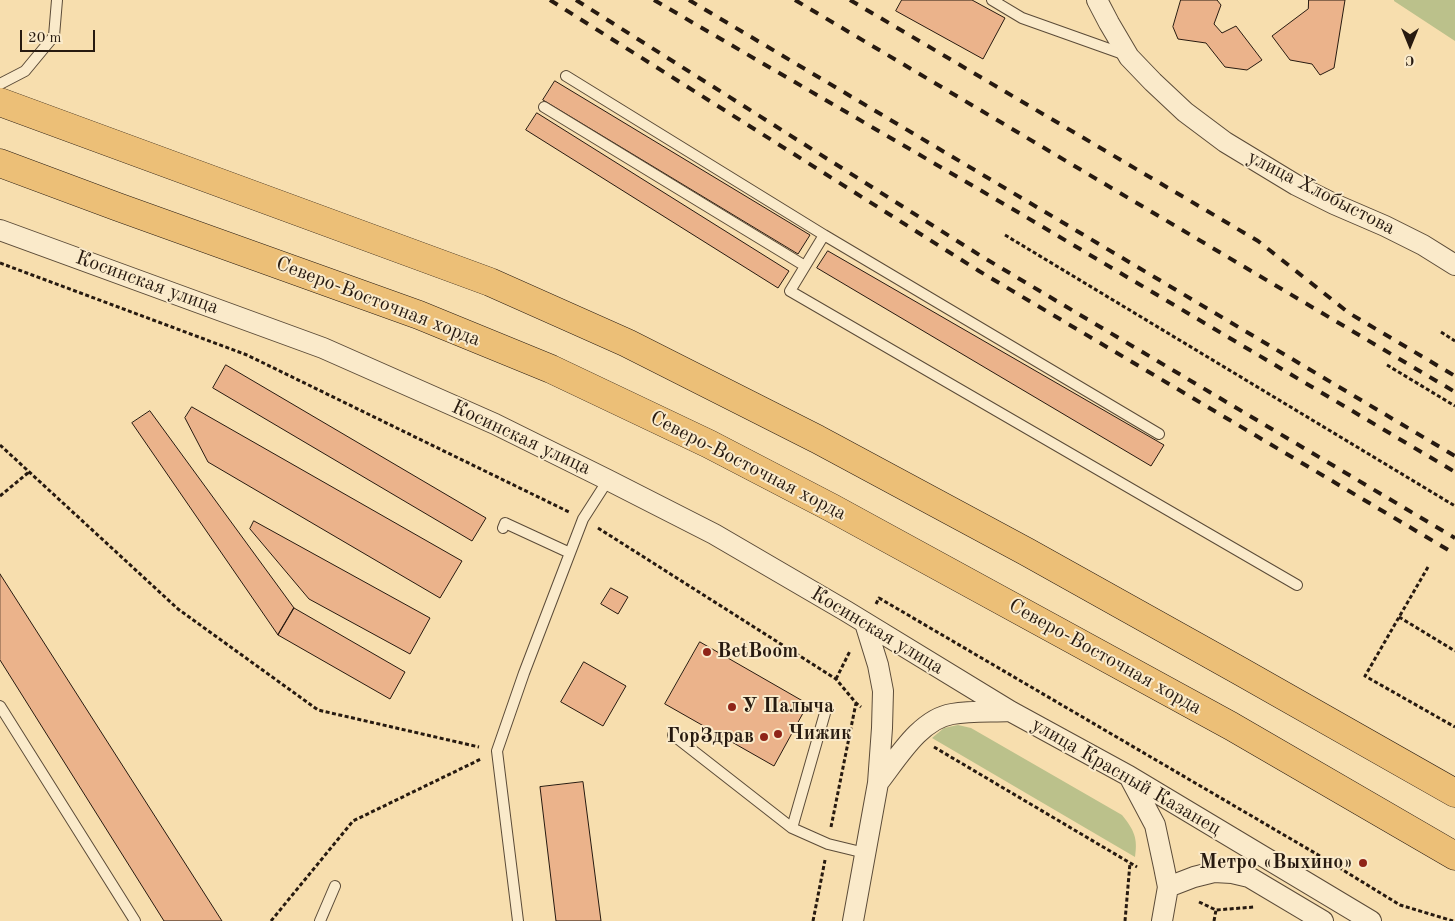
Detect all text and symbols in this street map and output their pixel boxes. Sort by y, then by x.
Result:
scale bar [22,20,98,52]
north arrow [1385,20,1435,70]
text: 20 m [28,31,62,46]
text: С [1405,53,1415,67]
street label: улица Хлобыстова [1243,145,1399,241]
street label: Косинская улица [72,246,222,320]
street label: Северо-Восточная хорда [272,252,484,352]
street label: Косинская улица [448,395,594,481]
street label: Северо-Восточная хорда [646,406,850,526]
street label: Косинская улица [806,582,948,680]
street label: Северо-Восточная хорда [1004,594,1206,720]
place label: BetBoom [717,640,798,664]
marker: BetBoom [701,646,713,658]
place label: У Палыча [742,695,834,719]
marker: У Палыча [726,701,738,713]
street label: улица Красный Казанец [1027,713,1225,841]
place label: Чижик [788,722,852,746]
place label: ГорЗдрав [667,725,754,749]
marker: Чижик [772,728,784,740]
marker: ГорЗдрав [758,731,770,743]
place label: Метро «Выхино» [1199,851,1353,875]
marker: Метро «Выхино» [1357,857,1369,869]

